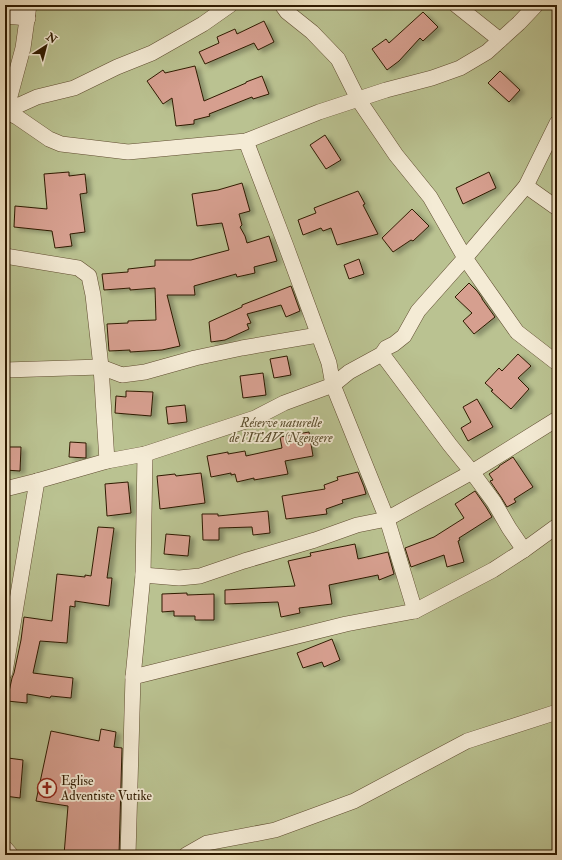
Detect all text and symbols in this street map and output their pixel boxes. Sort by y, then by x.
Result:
north arrow [26,26,66,66]
text: N [43,30,60,47]
park label: Réserve naturelle de l'ITAV (Ngengere [228,415,333,446]
place label: Eglise Adventiste Vutike [60,773,152,804]
church icon: Eglise Adventiste Vutike [36,777,58,799]

